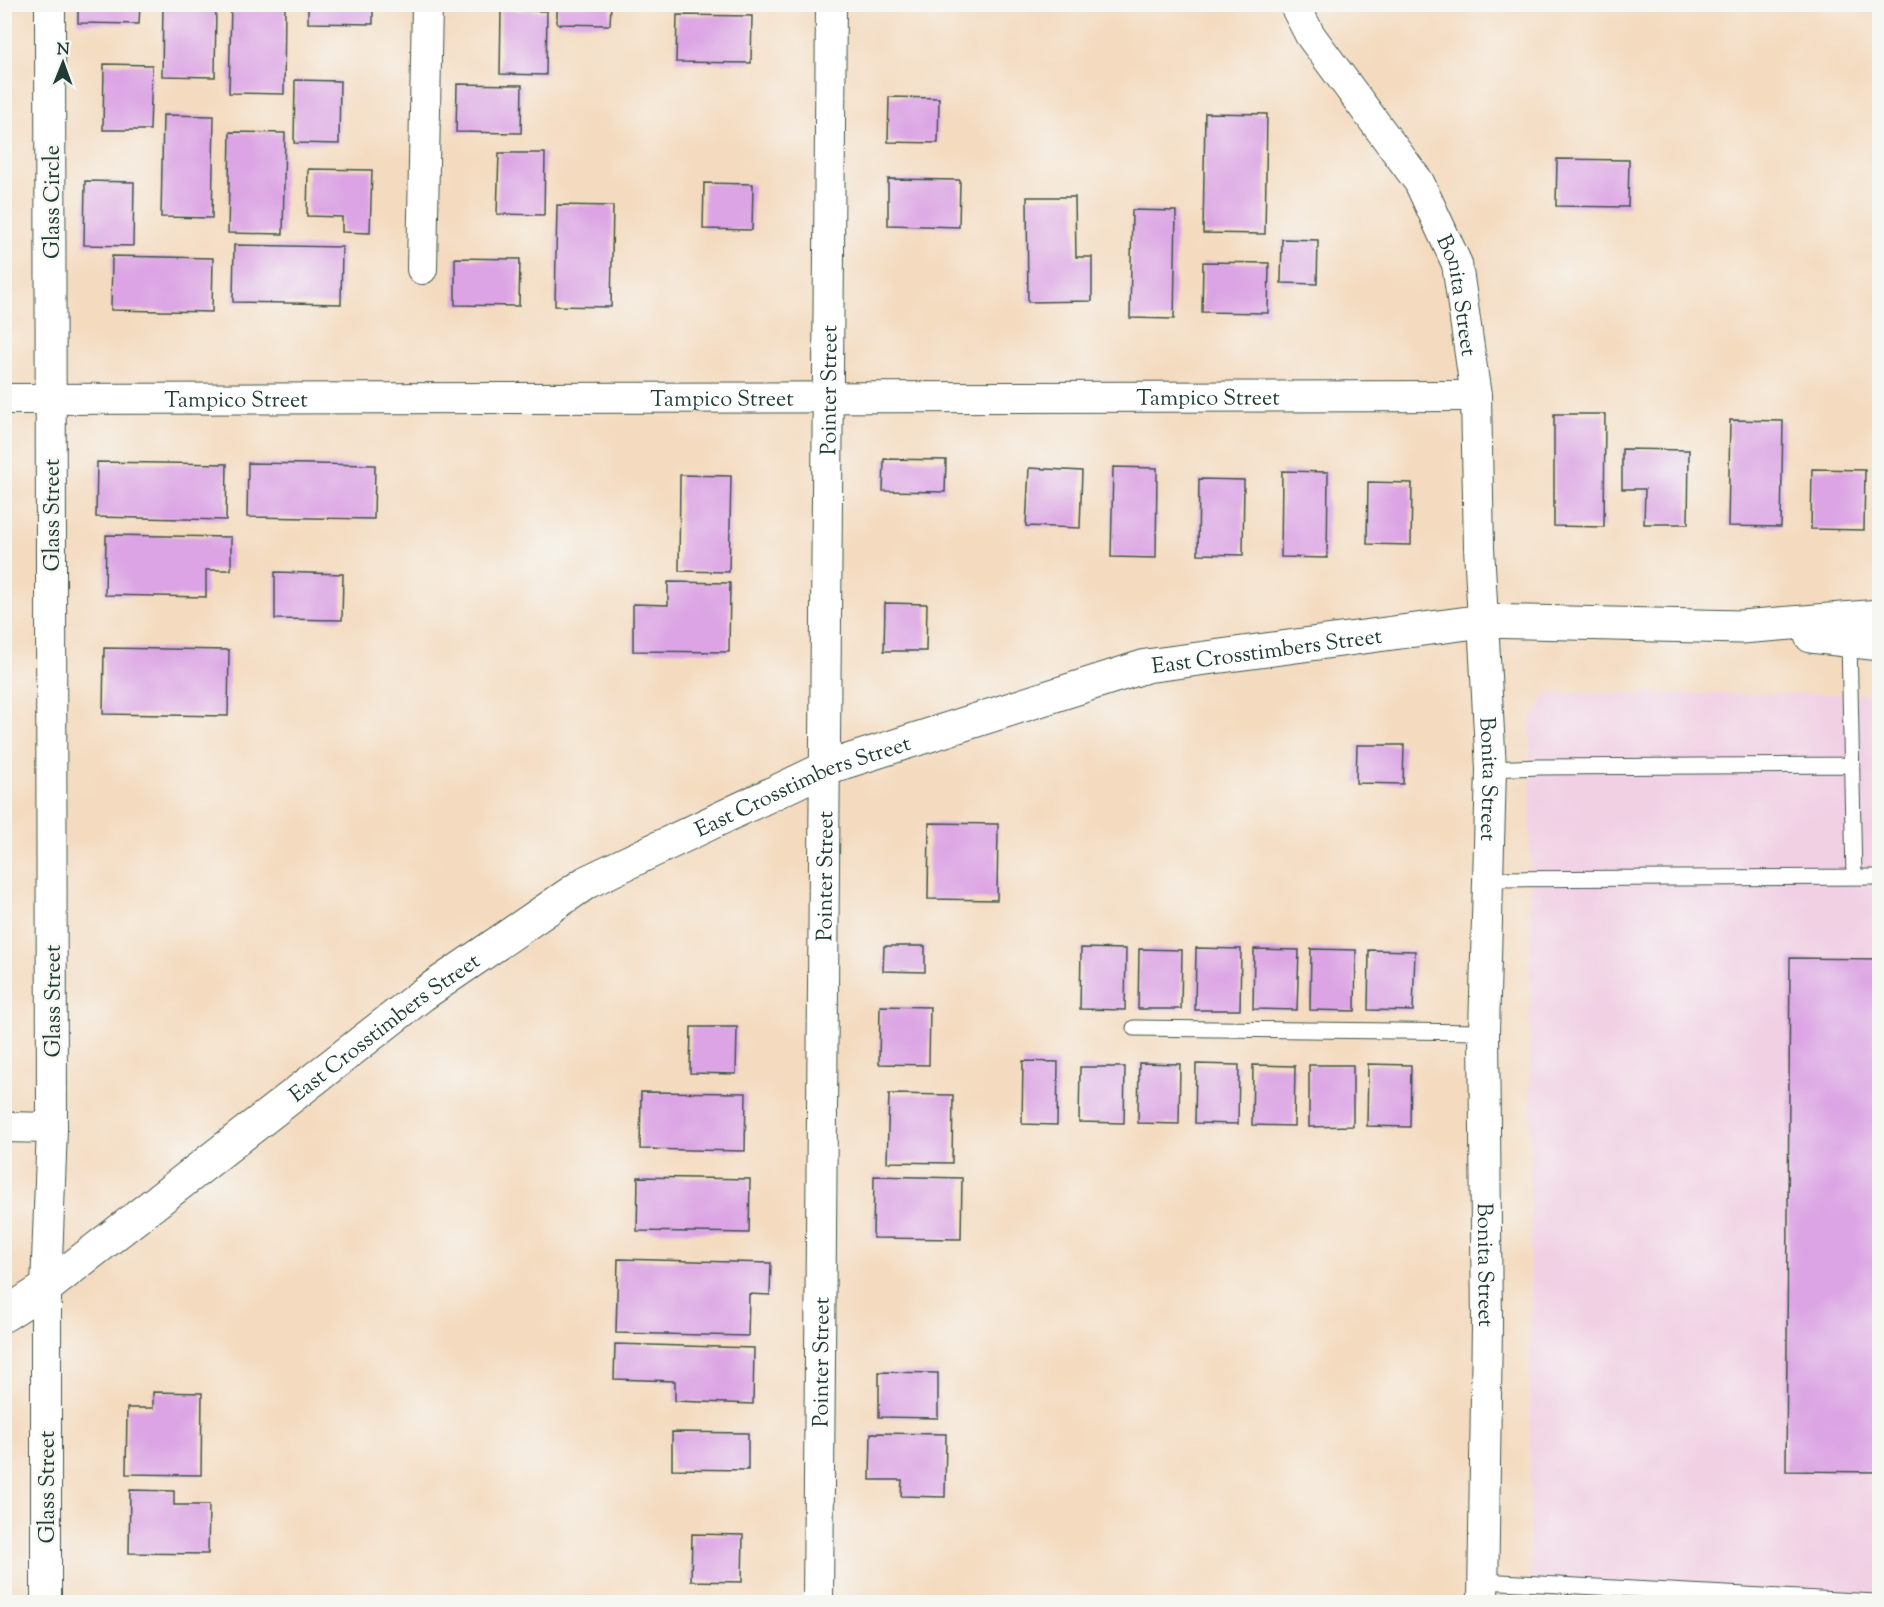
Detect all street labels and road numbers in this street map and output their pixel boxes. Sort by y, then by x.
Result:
street label: Glass Circle [38,145,70,259]
street label: Bonita Street [1427,230,1483,359]
street label: Pointer Street [814,324,847,455]
street label: Tampico Street [1136,383,1280,416]
street label: Tampico Street [650,384,794,417]
street label: Tampico Street [164,385,308,418]
street label: Glass Street [38,458,70,572]
street label: East Crosstimbers Street [1150,622,1385,684]
street label: Bonita Street [1469,716,1504,842]
street label: East Crosstimbers Street [690,729,916,847]
street label: Pointer Street [810,810,843,941]
street label: Glass Street [39,944,71,1058]
street label: East Crosstimbers Street [283,947,488,1112]
street label: Bonita Street [1467,1203,1500,1328]
street label: Pointer Street [806,1296,839,1427]
street label: Glass Street [33,1430,65,1544]

